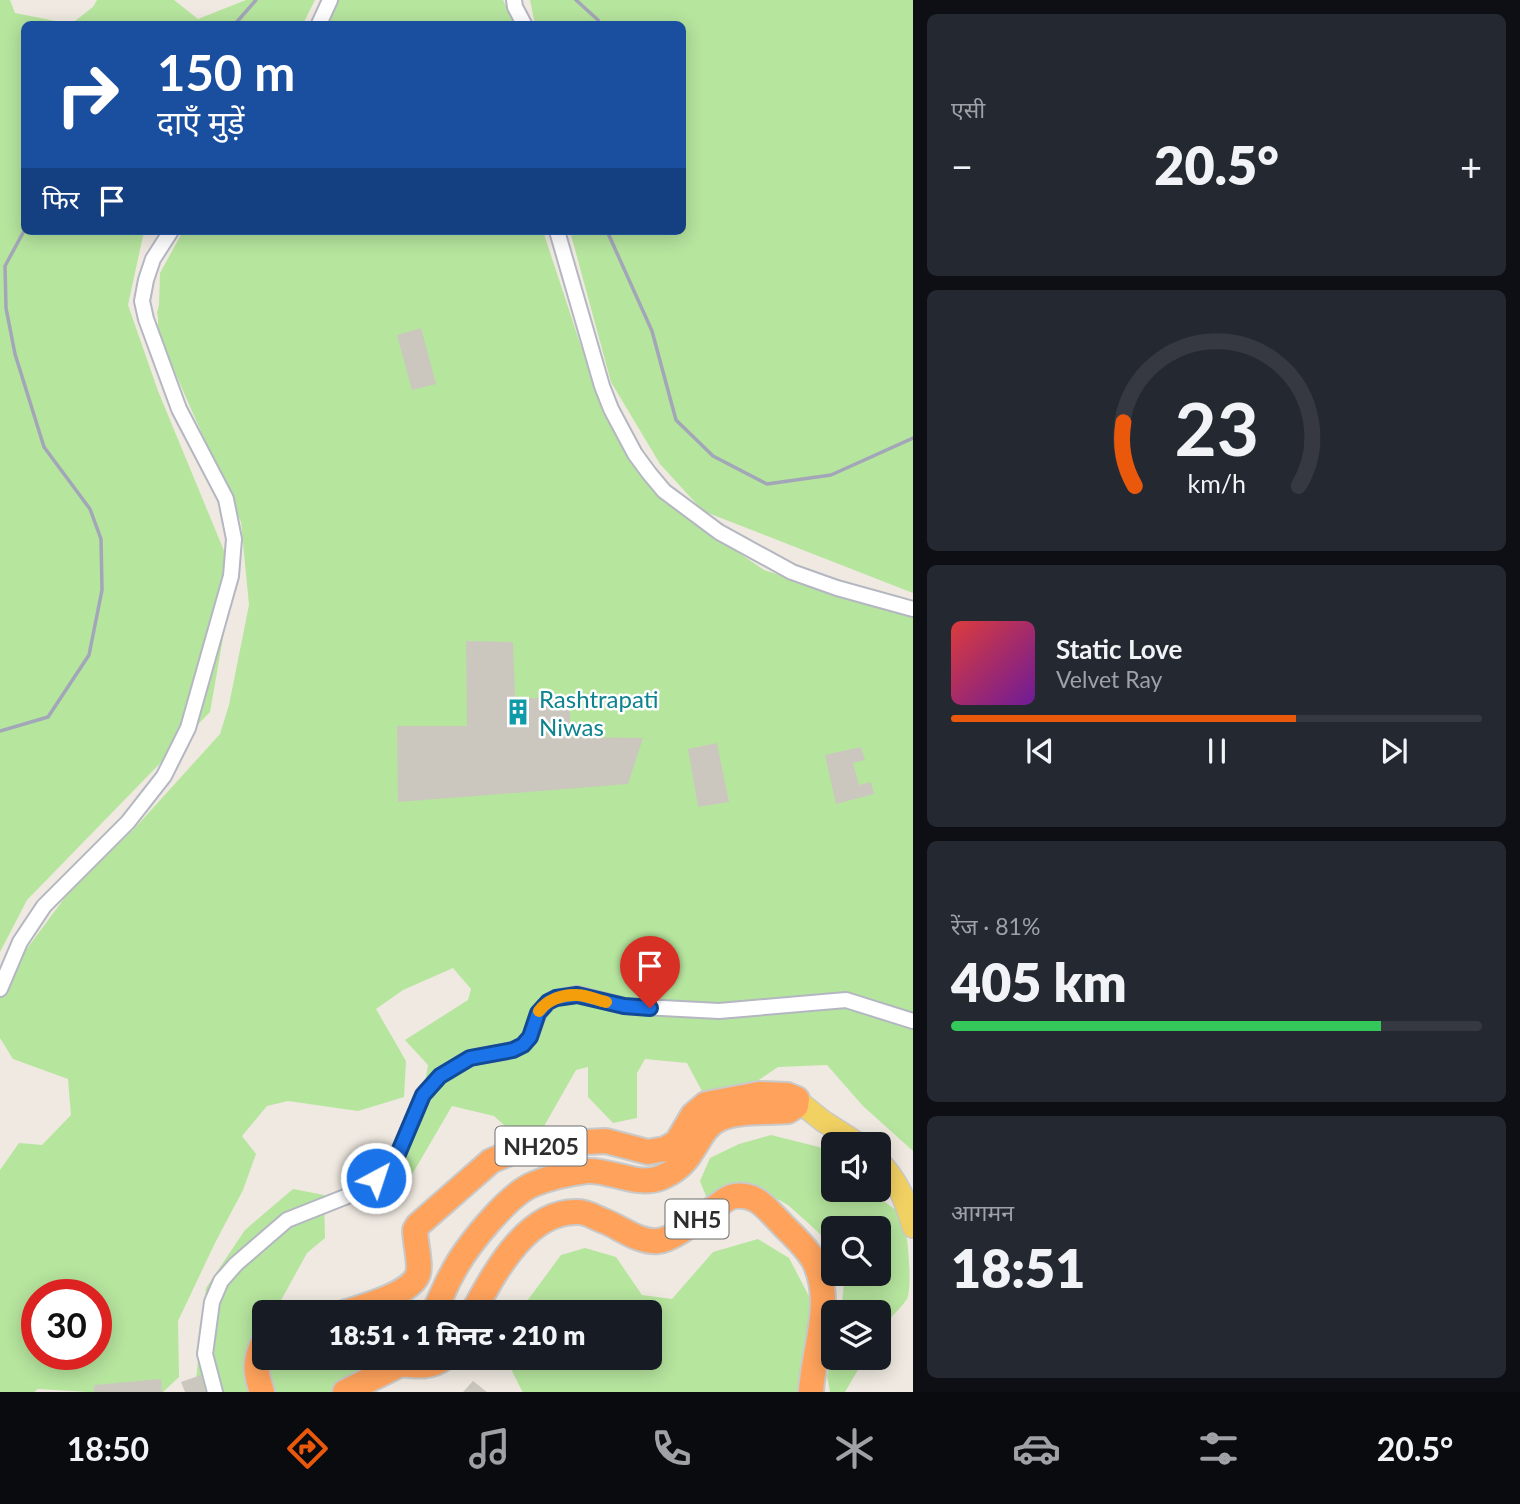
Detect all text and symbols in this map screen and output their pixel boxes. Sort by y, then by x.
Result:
text: 150 m [157,43,295,101]
icon: right [42,49,133,140]
text: एसी [951,95,985,123]
text: दाएँ मुड़ें [157,102,244,141]
text: 20.5° [1154,134,1279,196]
text: − [951,143,973,189]
text: + [1460,143,1482,189]
icon: arrive [93,182,131,220]
text: फिर [42,183,79,215]
text: 23 [1174,385,1259,473]
text: km/h [1187,468,1246,498]
text: Static Love [1056,633,1183,665]
text: Velvet Ray [1056,665,1162,693]
place label: Rashtrapati Niwas [539,684,659,741]
building icon: Rashtrapati Niwas [503,697,533,727]
icon: previous [1021,732,1059,770]
icon: pause [1198,732,1236,770]
icon: next [1375,732,1413,770]
text: रेंज · 81% [951,912,1040,940]
pin [620,936,680,1008]
icon: arrive [631,947,669,985]
text: 405 km [951,951,1127,1013]
road number: NH205 [496,1126,586,1166]
map controls [821,1132,891,1370]
button: sound [821,1132,891,1202]
position arrow [339,1141,413,1215]
text: आगमन [951,1198,1014,1226]
road number: NH5 [666,1200,728,1238]
button: search [821,1216,891,1286]
text: 18:51 [951,1237,1085,1299]
speed limit sign: 30 [21,1279,112,1370]
button: layers [821,1300,891,1370]
text: 18:51 · 1 मिनट · 210 m [329,1319,585,1351]
icon: directions [283,1424,332,1473]
icon: music [465,1424,514,1473]
icon: phone [647,1424,696,1473]
icon: climate [830,1424,879,1473]
icon: car [1012,1424,1061,1473]
icon: filters [1194,1424,1243,1473]
text: 18:50 [67,1429,149,1468]
text: 20.5° [1377,1429,1453,1468]

